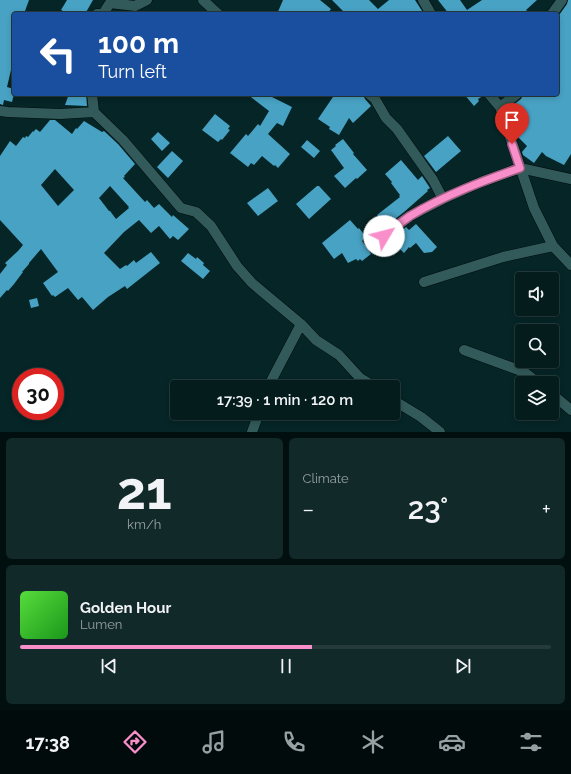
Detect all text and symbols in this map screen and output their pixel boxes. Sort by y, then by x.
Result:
text: 100 m [98,27,179,60]
icon: left [32,28,84,80]
text: Turn left [98,61,167,82]
pin [495,103,529,144]
icon: arrive [501,109,523,131]
position arrow [363,215,405,257]
map controls [515,272,559,420]
button: sound [515,272,559,316]
button: search [515,324,559,368]
speed limit sign: 30 [12,368,64,420]
button: layers [515,376,559,420]
text: 17:39 · 1 min · 120 m [217,391,353,409]
text: 21 [117,460,172,521]
text: Climate [303,471,349,486]
text: 23° [408,491,448,526]
text: − [303,496,314,522]
text: + [542,496,551,522]
text: km/h [127,517,161,532]
text: Golden Hour [80,599,171,617]
text: Lumen [80,617,122,632]
icon: previous [98,655,120,677]
icon: pause [275,655,297,677]
icon: next [452,655,474,677]
icon: directions [121,728,149,756]
icon: music [200,728,228,756]
icon: phone [280,728,308,756]
icon: climate [359,728,387,756]
icon: car [438,728,466,756]
icon: filters [517,728,545,756]
text: 17:38 [26,732,70,753]

